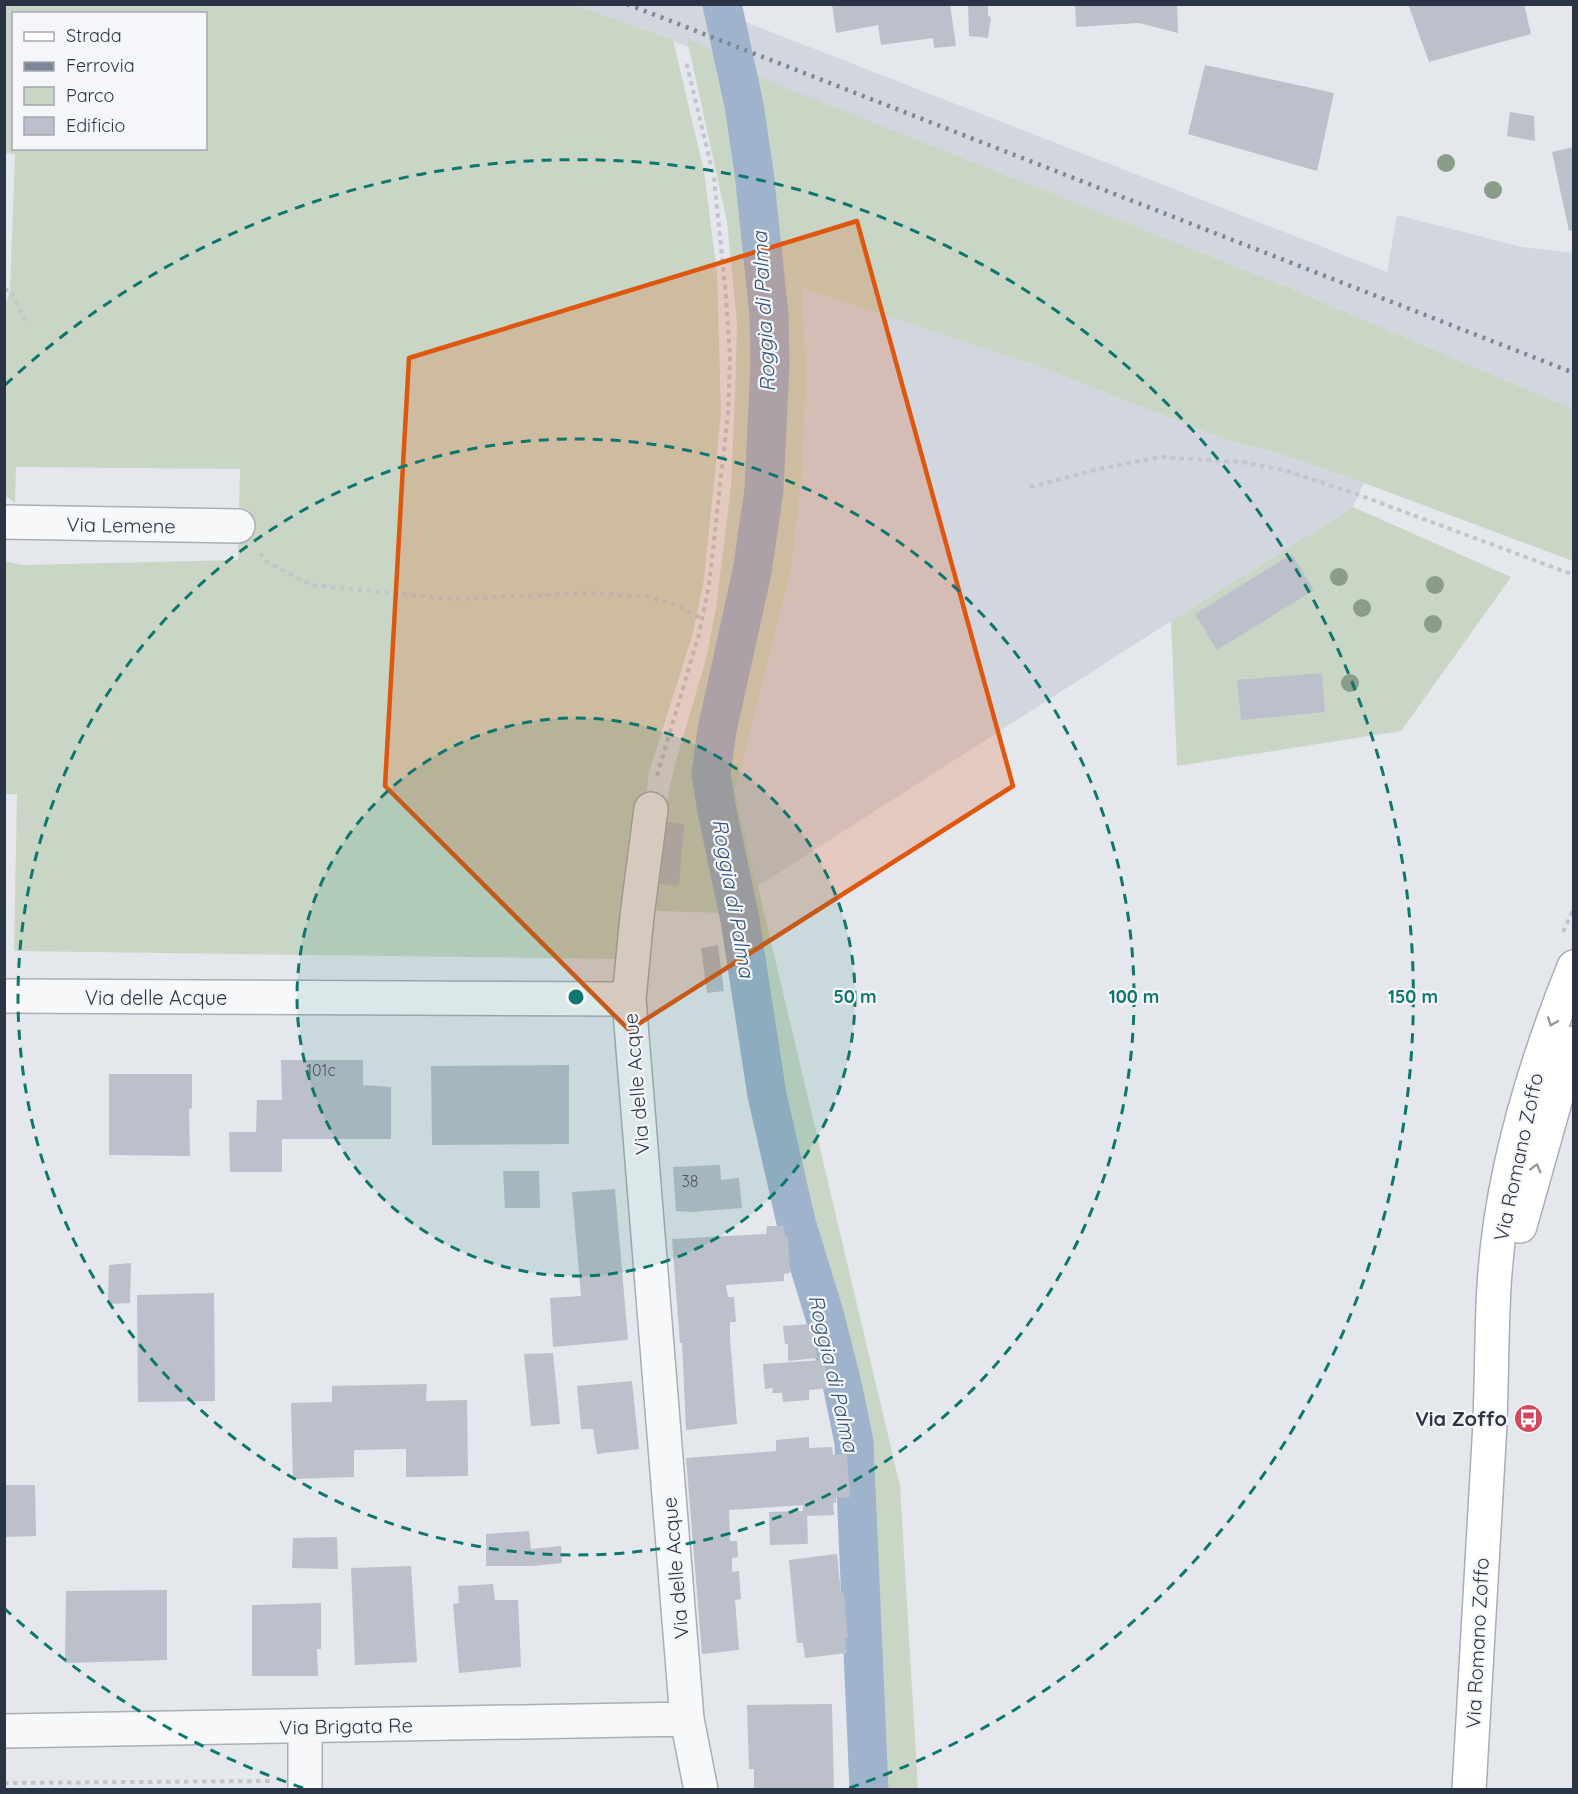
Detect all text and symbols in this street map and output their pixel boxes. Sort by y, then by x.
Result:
legend [12,12,207,150]
text: Strada [66,24,122,47]
text: Ferrovia [66,54,135,77]
text: Parco [66,84,114,107]
text: Edificio [66,114,125,137]
water label: Roggia di Palma [746,230,780,393]
street label: Via Lemene [66,512,176,538]
water label: Roggia di Palma [707,817,761,981]
street label: Via delle Acque [85,985,227,1010]
text: 50 m [833,985,877,1008]
text: 100 m [1109,985,1159,1008]
text: 150 m [1388,985,1438,1008]
centre of rings [566,987,586,1007]
street label: Via delle Acque [617,1012,655,1156]
one-way arrow [1547,1015,1559,1026]
house number: 101c [306,1060,336,1080]
street label: Via Romano Zoffo [1488,1071,1548,1243]
one-way arrow [1529,1163,1541,1173]
house number: 38 [681,1171,699,1191]
water label: Roggia di Palma [803,1292,865,1455]
bus stop icon: Via Zoffo [1512,1402,1544,1434]
place label: Via Zoffo [1415,1406,1507,1431]
street label: Via delle Acque [656,1496,694,1640]
street label: Via Romano Zoffo [1460,1557,1494,1729]
street label: Via Brigata Re [279,1712,413,1740]

